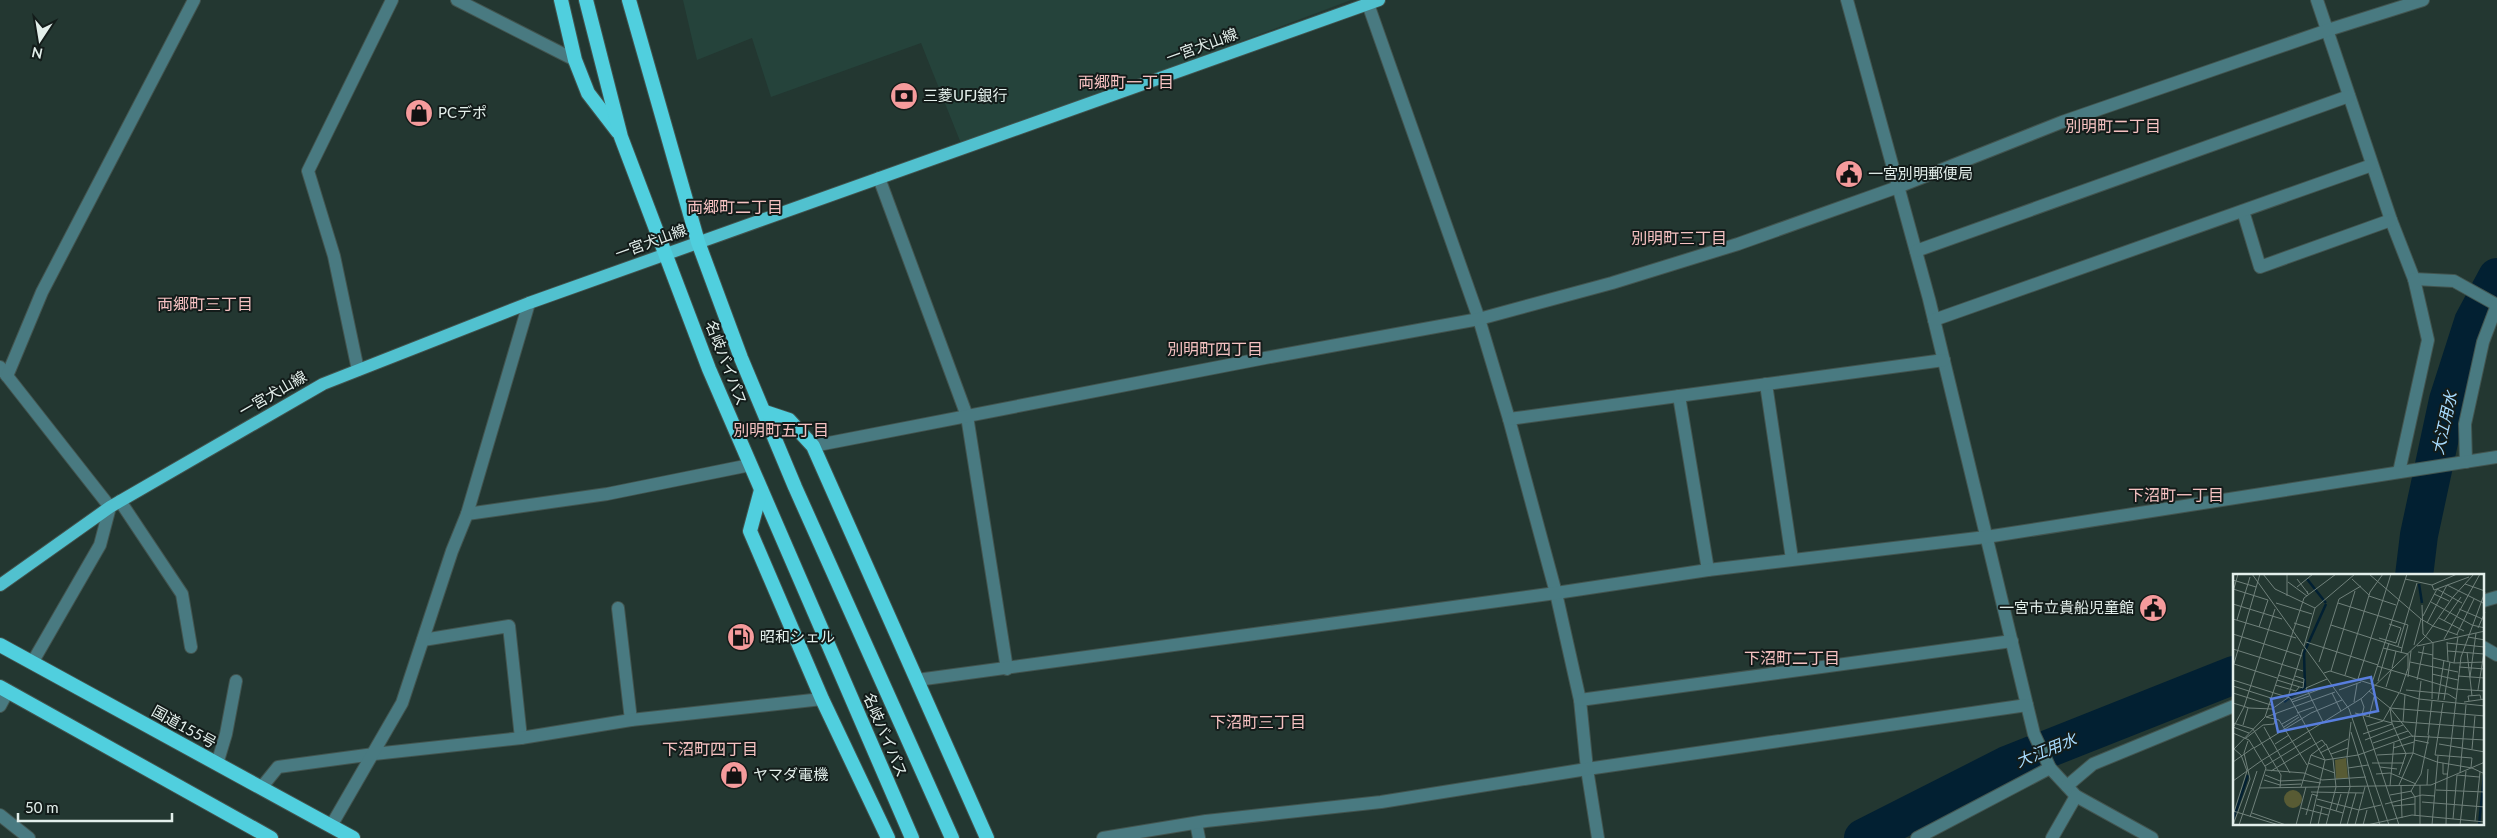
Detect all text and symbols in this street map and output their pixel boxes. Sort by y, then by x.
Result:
north arrow [15,15,65,65]
street label: 一宮犬山線 [1163,24,1240,66]
text: N [30,44,44,63]
district label: 両郷町一丁目 [1078,72,1174,91]
bank icon: 三菱UFJ銀行 [889,81,919,111]
place label: 三菱UFJ銀行 [923,86,1007,104]
shop icon: PCデポ [404,98,434,128]
place label: PCデポ [438,103,487,121]
district label: 別明町二丁目 [2065,116,2161,135]
public building icon: 一宮別明郵便局 [1834,159,1864,189]
place label: 一宮別明郵便局 [1868,164,1973,182]
district label: 両郷町二丁目 [687,197,783,216]
street label: 一宮犬山線 [612,220,689,262]
district label: 別明町三丁目 [1631,228,1727,247]
district label: 両郷町三丁目 [157,294,253,313]
street label: 名岐バイパス [702,318,751,408]
district label: 別明町四丁目 [1167,339,1263,358]
street label: 一宮犬山線 [236,367,309,420]
water label: 大江用水 [2427,388,2460,456]
district label: 別明町五丁目 [733,420,829,439]
district label: 下沼町一丁目 [2128,485,2224,504]
inset map [2233,574,2484,826]
public building icon: 一宮市立貴船児童館 [2138,593,2168,623]
place label: 一宮市立貴船児童館 [1999,598,2134,616]
fuel station icon: 昭和シェル [726,622,756,652]
place label: 昭和シェル [760,627,835,645]
district label: 下沼町二丁目 [1744,648,1840,667]
street label: 名岐バイパス [860,690,912,779]
street label: 国道155号 [149,701,220,751]
district label: 下沼町三丁目 [1210,712,1306,731]
water label: 大江用水 [2013,728,2081,770]
district label: 下沼町四丁目 [662,739,758,758]
shop icon: ヤマダ電機 [719,760,749,790]
place label: ヤマダ電機 [753,765,828,783]
scale bar [18,790,171,822]
text: 50 m [25,798,59,816]

